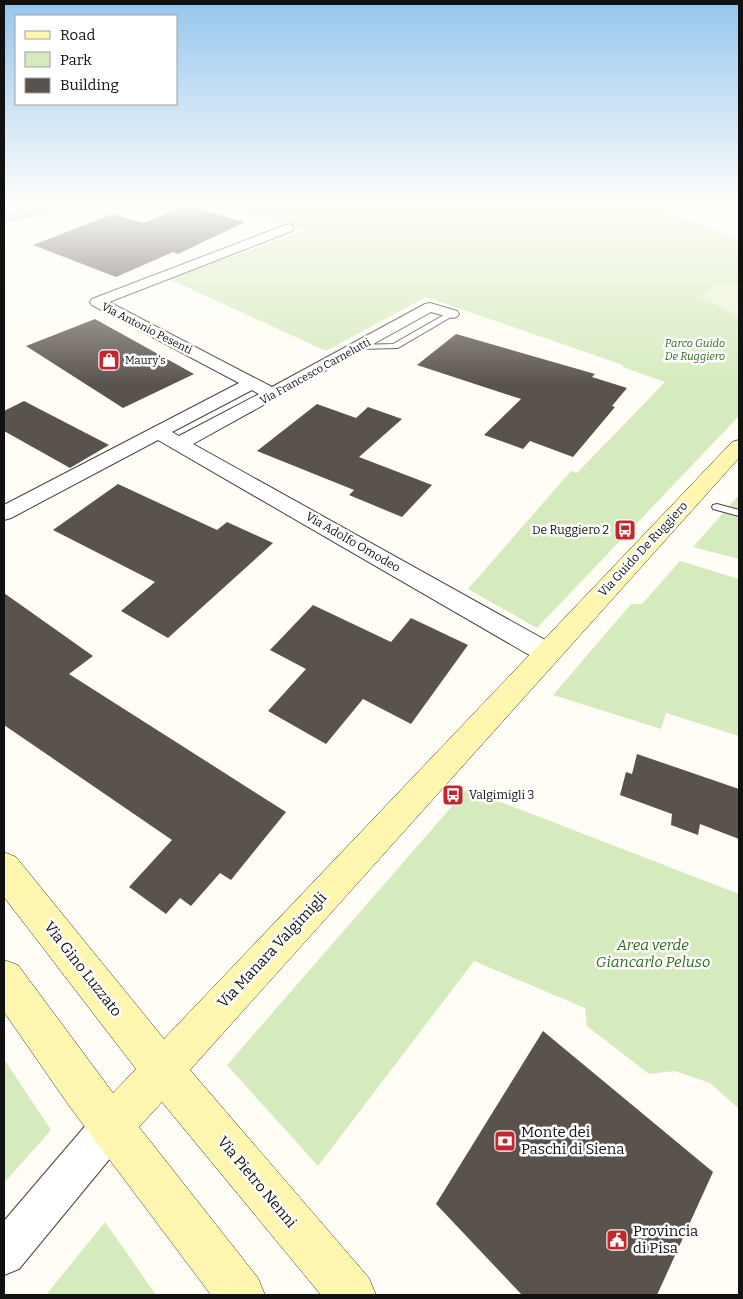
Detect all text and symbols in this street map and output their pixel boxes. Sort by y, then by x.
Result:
legend [15,15,178,105]
text: Road [60,26,95,44]
text: Park [60,51,92,69]
text: Building [60,76,119,94]
street label: Via Antonio Pesenti [99,300,195,357]
street label: Via Francesco Carnelutti [258,335,373,407]
park label: Parco Guido De Ruggiero [665,337,725,363]
shop icon: Maury's [97,348,121,372]
place label: Maury's [125,354,166,367]
street label: Via Guido De Ruggiero [595,499,691,599]
street label: Via Adolfo Omodeo [303,509,403,575]
bus stop icon: De Ruggiero 2 [613,518,637,542]
place label: De Ruggiero 2 [532,523,609,537]
bus stop icon: Valgimigli 3 [441,783,465,807]
place label: Valgimigli 3 [469,788,534,802]
street label: Via Manara Valgimigli [214,888,331,1012]
street label: Via Gino Luzzato [40,918,126,1020]
park label: Area verde Giancarlo Peluso [596,936,710,971]
place label: Monte dei Paschi di Siena [521,1123,624,1158]
bank icon: Monte dei Paschi di Siena [493,1129,517,1153]
street label: Via Pietro Nenni [214,1133,301,1232]
place label: Provincia di Pisa [633,1222,698,1257]
public building icon: Provincia di Pisa [605,1228,629,1252]

